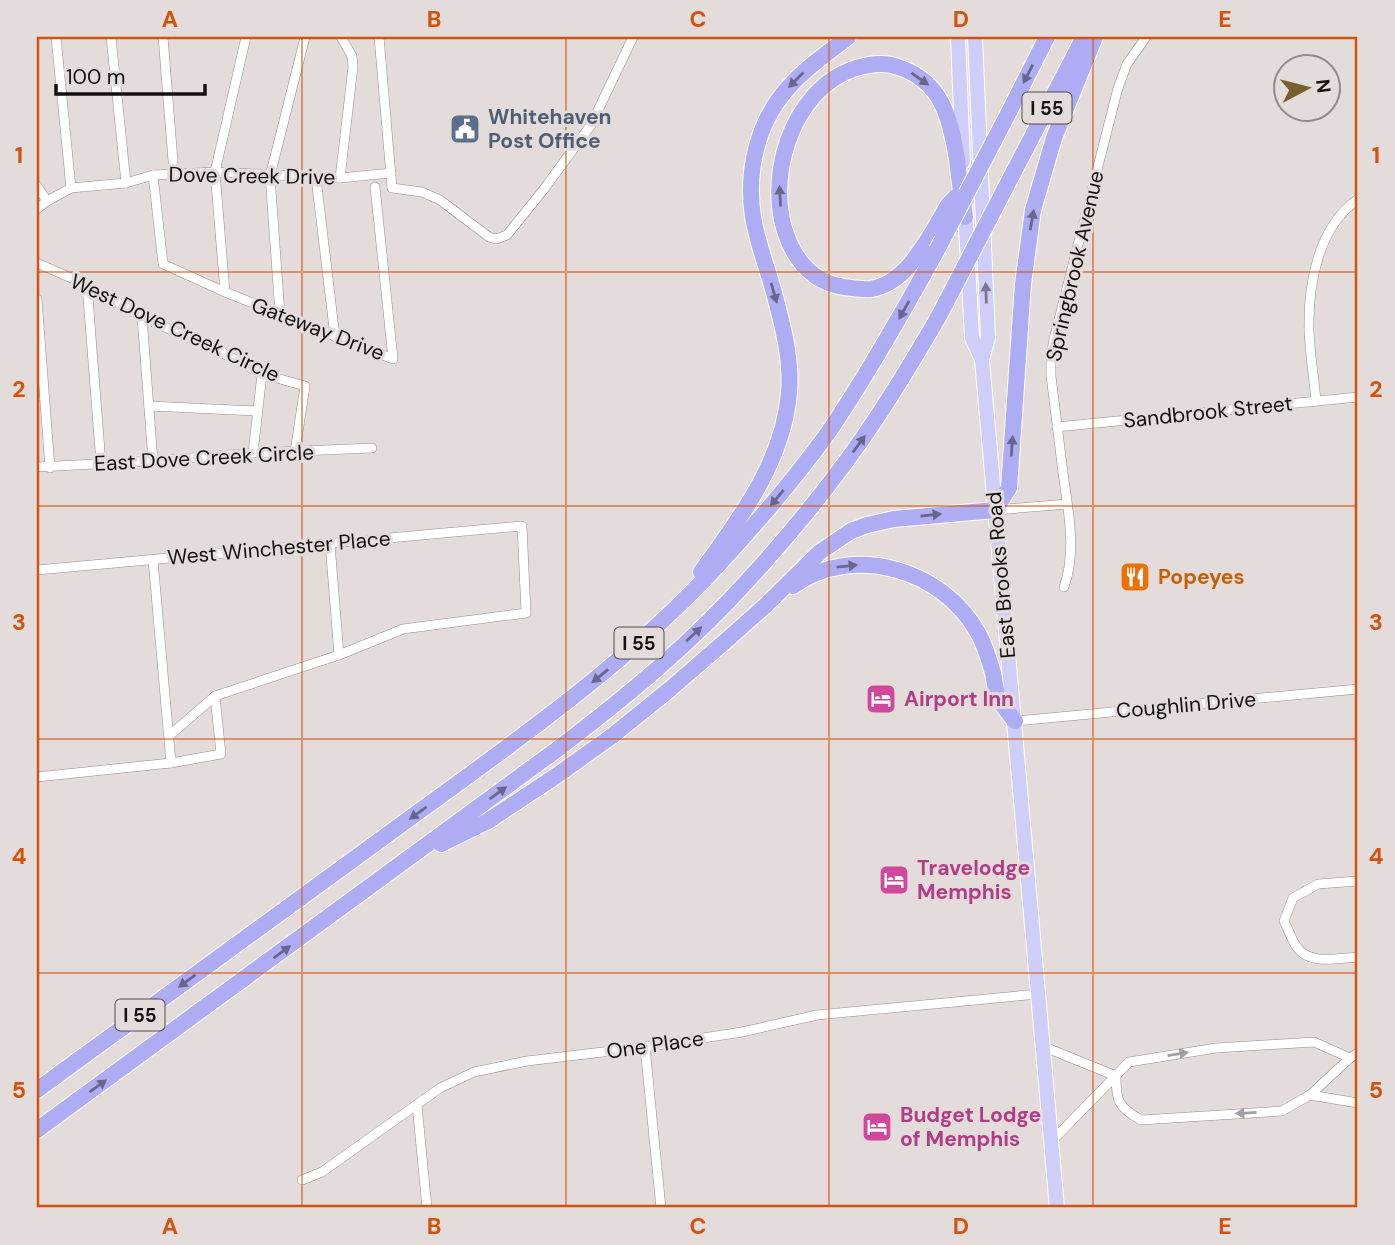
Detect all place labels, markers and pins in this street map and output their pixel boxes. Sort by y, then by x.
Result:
place label: Whitehaven Post Office [488,103,612,155]
public building icon: Whitehaven Post Office [448,112,482,146]
restaurant icon: Popeyes [1118,560,1152,594]
place label: Popeyes [1158,563,1245,591]
hotel icon: Airport Inn [864,682,898,716]
place label: Airport Inn [904,685,1014,713]
place label: Travelodge Memphis [917,854,1030,906]
hotel icon: Travelodge Memphis [877,863,911,897]
place label: Budget Lodge of Memphis [900,1101,1041,1153]
hotel icon: Budget Lodge of Memphis [860,1110,894,1144]

